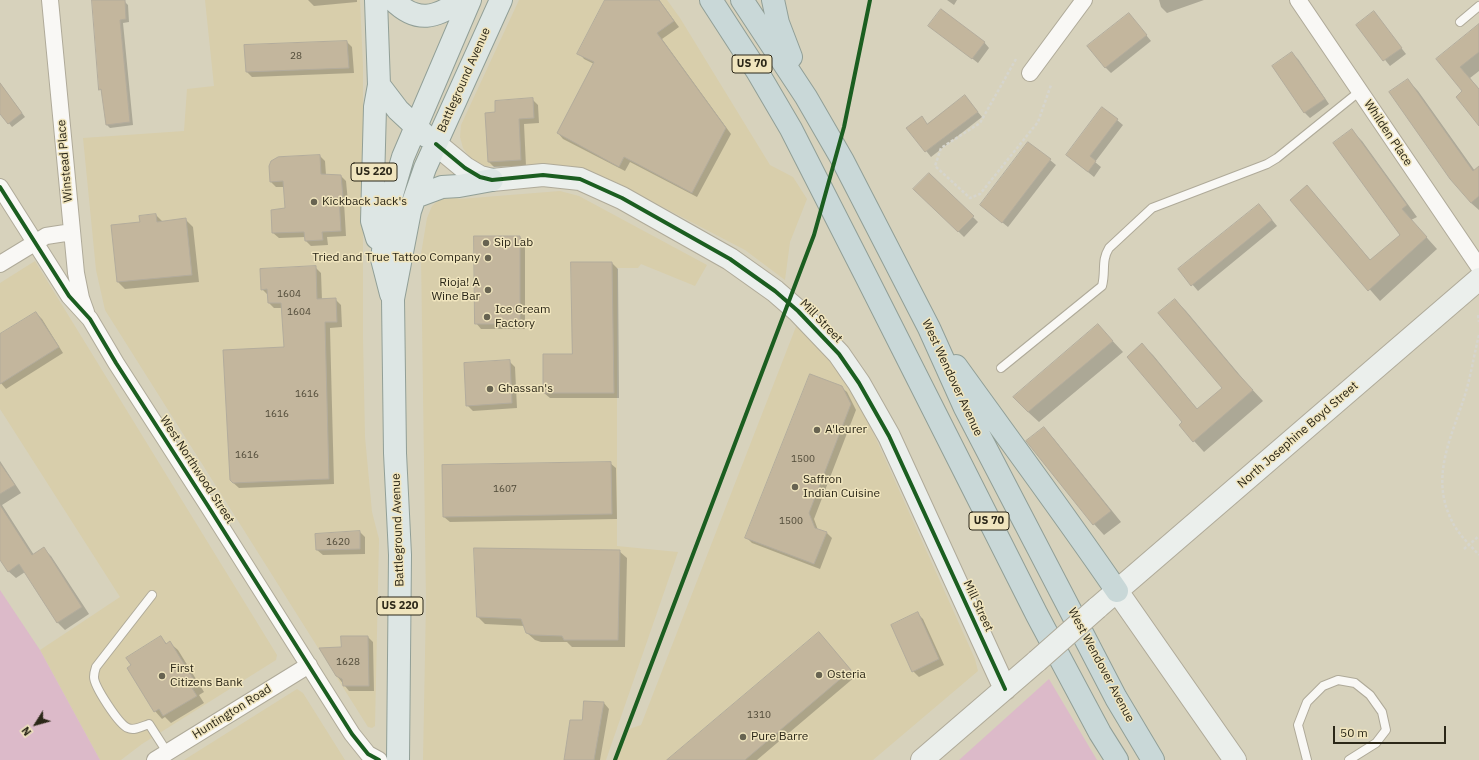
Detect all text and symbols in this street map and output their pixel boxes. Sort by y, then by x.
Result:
street label: Battleground Avenue [434,25,494,135]
house number: 28 [290,50,302,62]
road number: US 70 [732,55,772,73]
street label: Whilden Place [1361,97,1415,169]
street label: Winstead Place [54,119,76,203]
road number: US 220 [351,163,397,181]
place label: Kickback Jack's [322,195,407,209]
marker: Kickback Jack's [309,197,319,207]
place label: Sip Lab [494,236,533,250]
marker: Sip Lab [481,238,491,248]
place label: Tried and True Tattoo Company [312,251,480,265]
marker: Tried and True Tattoo Company [483,253,493,263]
place label: Rioja! A Wine Bar [431,276,480,304]
marker: Rioja! A Wine Bar [483,285,493,295]
house number: 1604 [277,288,301,300]
street label: Mill Street [797,296,845,346]
place label: Ice Cream Factory [495,303,550,331]
house number: 1604 [287,306,311,318]
marker: Ice Cream Factory [482,312,492,322]
street label: West Wendover Avenue [919,317,985,439]
street label: North Josephine Boyd Street [1235,379,1361,491]
place label: Ghassan's [498,382,553,396]
marker: Ghassan's [485,384,495,394]
house number: 1616 [295,388,319,400]
house number: 1616 [265,408,289,420]
street label: West Northwood Street [157,413,237,527]
place label: A'leurer [825,423,867,437]
marker: A'leurer [812,425,822,435]
house number: 1616 [235,449,259,461]
house number: 1500 [791,453,815,465]
street label: Battleground Avenue [389,473,407,587]
place label: Saffron Indian Cuisine [803,473,880,501]
marker: Saffron Indian Cuisine [790,482,800,492]
house number: 1607 [493,483,517,495]
road number: US 70 [969,512,1009,530]
house number: 1500 [779,515,803,527]
house number: 1620 [326,536,350,548]
street label: Mill Street [960,578,996,634]
road number: US 220 [377,597,423,615]
street label: West Wendover Avenue [1065,606,1137,724]
house number: 1628 [336,656,360,668]
place label: First Citizens Bank [170,662,243,690]
place label: Osteria [827,668,866,682]
marker: Osteria [814,670,824,680]
marker: First Citizens Bank [157,671,167,681]
street label: Huntington Road [190,682,274,742]
north arrow [16,704,56,744]
house number: 1310 [747,709,771,721]
scale bar [1335,718,1448,744]
text: N [18,724,34,739]
text: 50 m [1340,725,1368,740]
place label: Pure Barre [751,730,808,744]
marker: Pure Barre [738,732,748,742]

